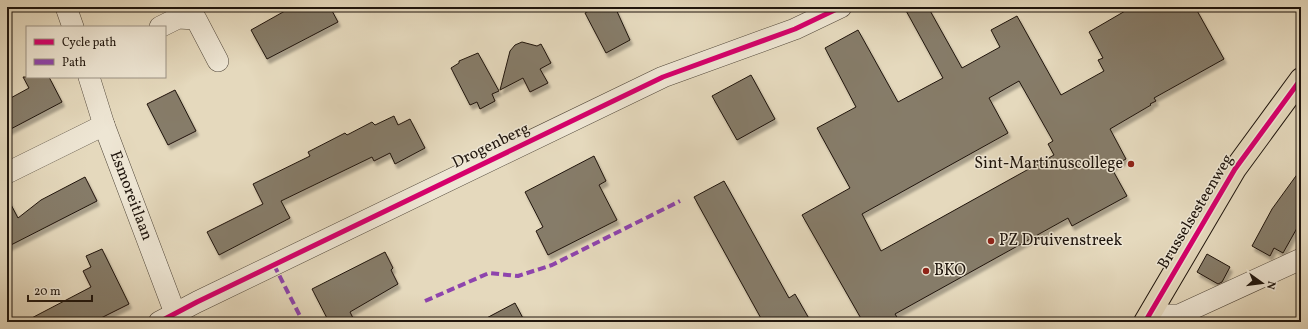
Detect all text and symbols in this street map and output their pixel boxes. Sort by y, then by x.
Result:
legend [26,26,166,78]
text: Cycle path [62,35,117,51]
text: Path [62,55,86,71]
street label: Drogenberg [449,118,533,174]
street label: Esmoreitlaan [104,148,158,244]
street label: Brusselsesteenweg [1153,150,1239,274]
place label: Sint-Martinuscollege [974,153,1123,175]
marker: Sint-Martinuscollege [1126,159,1136,169]
place label: PZ Druivenstreek [999,230,1123,252]
marker: PZ Druivenstreek [986,236,996,246]
place label: BKO [934,260,966,282]
north arrow [1242,263,1282,303]
marker: BKO [921,266,931,276]
scale bar [28,277,92,303]
text: N [1262,279,1278,291]
text: 20 m [34,284,61,300]

